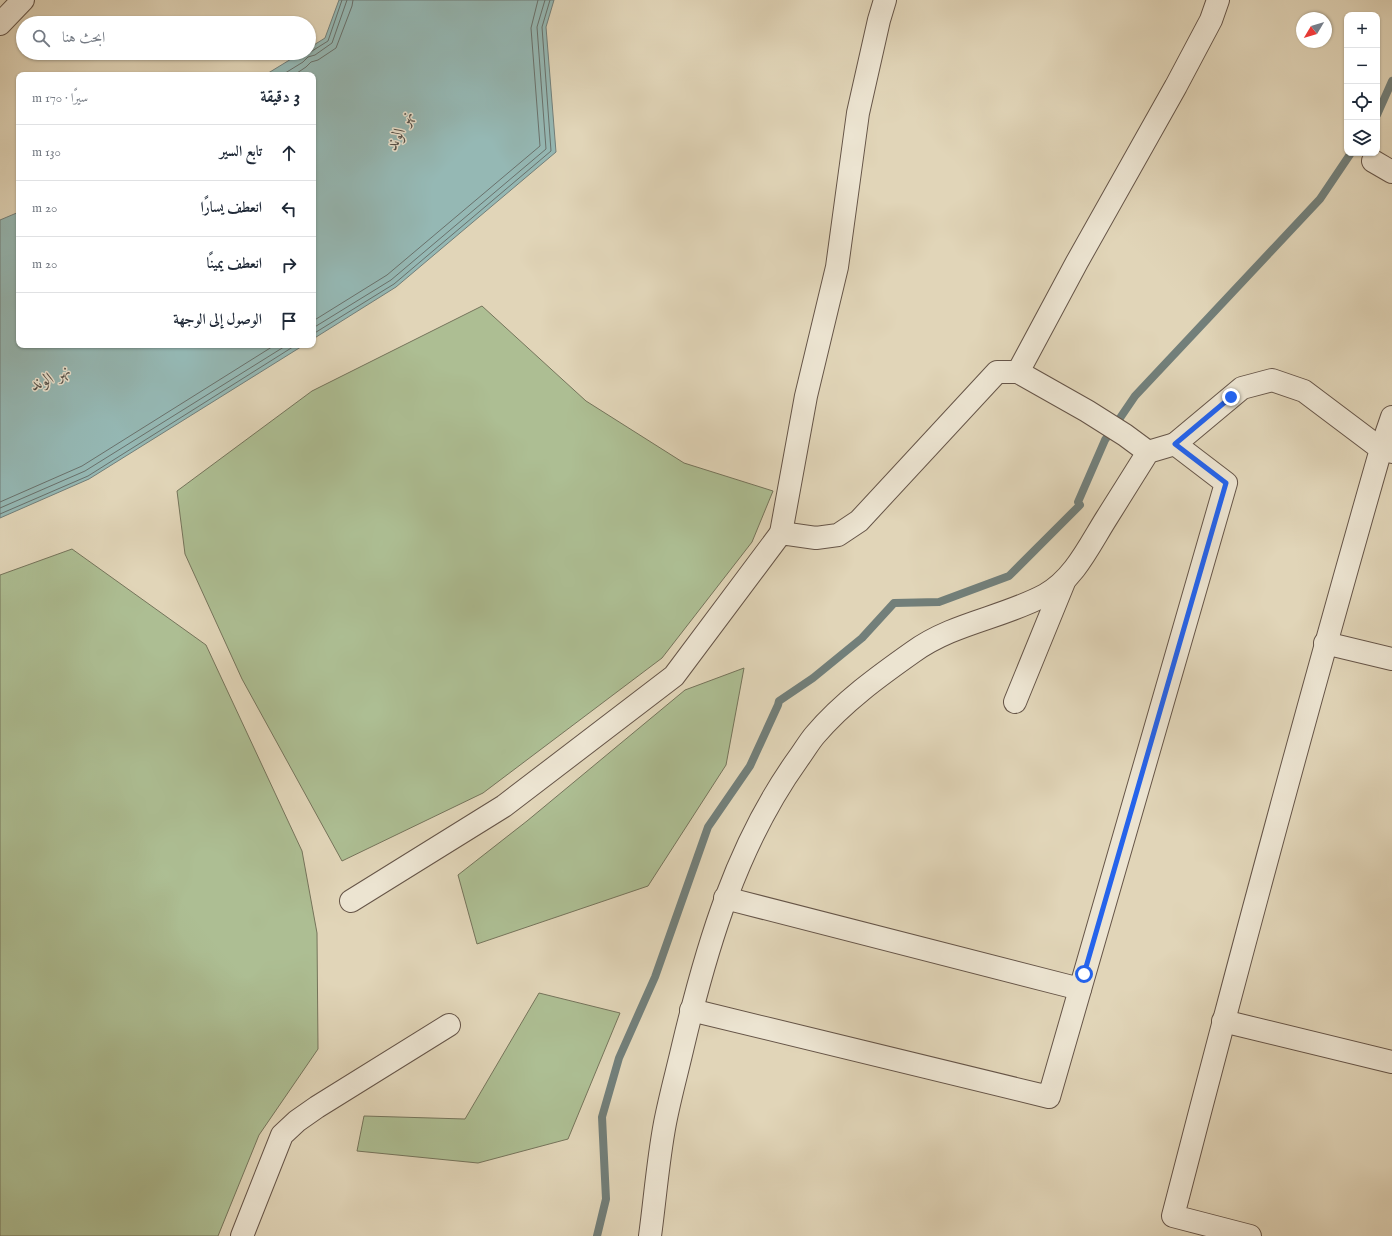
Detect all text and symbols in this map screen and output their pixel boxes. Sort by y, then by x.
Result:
north arrow [1296,12,1332,48]
map controls [1344,12,1380,156]
button: + [1344,12,1380,48]
search box [16,16,316,60]
icon: search [30,27,52,49]
text: ابحث هنا [62,28,105,47]
button: − [1344,48,1380,84]
button: locate [1344,84,1380,120]
text: 3 دقيقة [260,87,300,108]
text: سيرًا · 170 m [32,90,88,107]
water label: نهر الوند [382,107,419,154]
button: layers [1344,120,1380,156]
text: تابع السير [220,142,262,161]
icon: ahead [278,142,300,164]
text: 130 m [32,144,61,161]
text: انعطف يسارًا [200,198,262,217]
icon: left [278,198,300,220]
text: 20 m [32,200,57,217]
text: انعطف يمينًا [206,254,262,273]
icon: right [278,254,300,276]
text: 20 m [32,256,57,273]
text: الوصول إلى الوجهة [173,310,262,329]
icon: arrive [278,310,300,332]
water label: نهر الوند [27,360,74,397]
route end [1222,388,1240,406]
route start [1075,965,1093,983]

